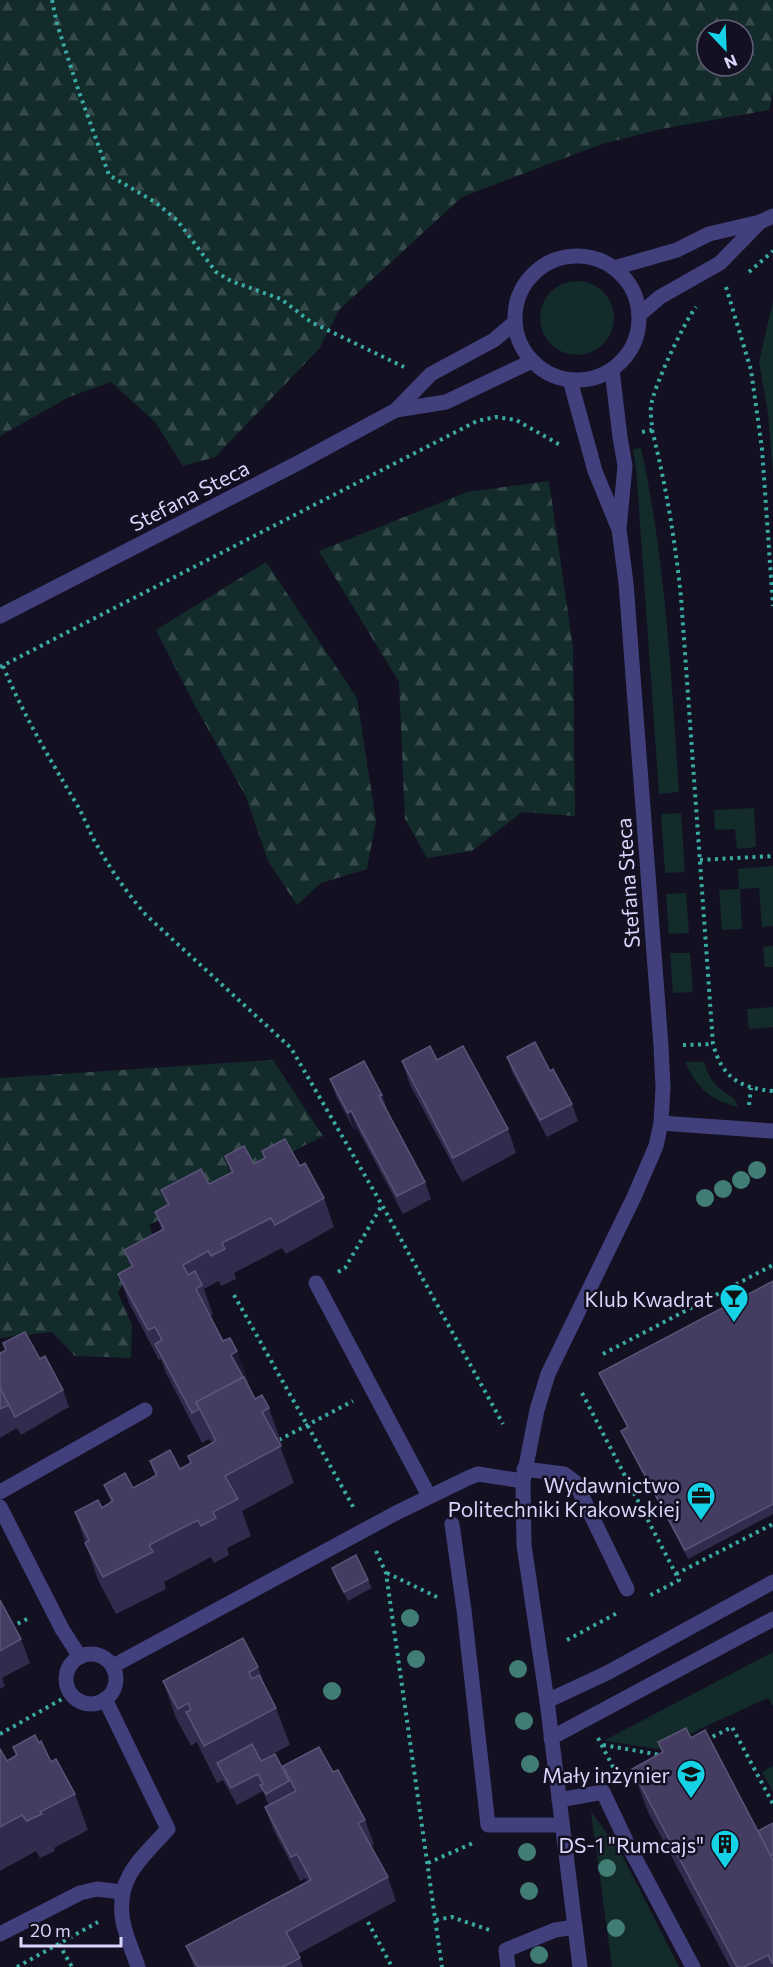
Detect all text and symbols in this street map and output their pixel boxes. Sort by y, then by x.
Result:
north arrow [695,18,755,78]
text: N [722,51,740,73]
street label: Stefana Steca [125,454,253,536]
street label: Stefana Steca [610,817,644,949]
bar icon: Klub Kwadrat [718,1282,750,1324]
place label: Klub Kwadrat [585,1286,713,1311]
place label: Wydawnictwo Politechniki Krakowskiej [448,1472,680,1521]
office icon: Wydawnictwo Politechniki Krakowskiej [685,1480,717,1522]
school or university icon: Mały inżynier [675,1758,707,1800]
place label: Mały inżynier [542,1762,670,1787]
building icon: DS-1 "Rumcajs" [709,1828,741,1870]
place label: DS-1 "Rumcajs" [558,1832,704,1857]
scale bar [21,1910,122,1948]
text: 20 m [30,1919,71,1941]

